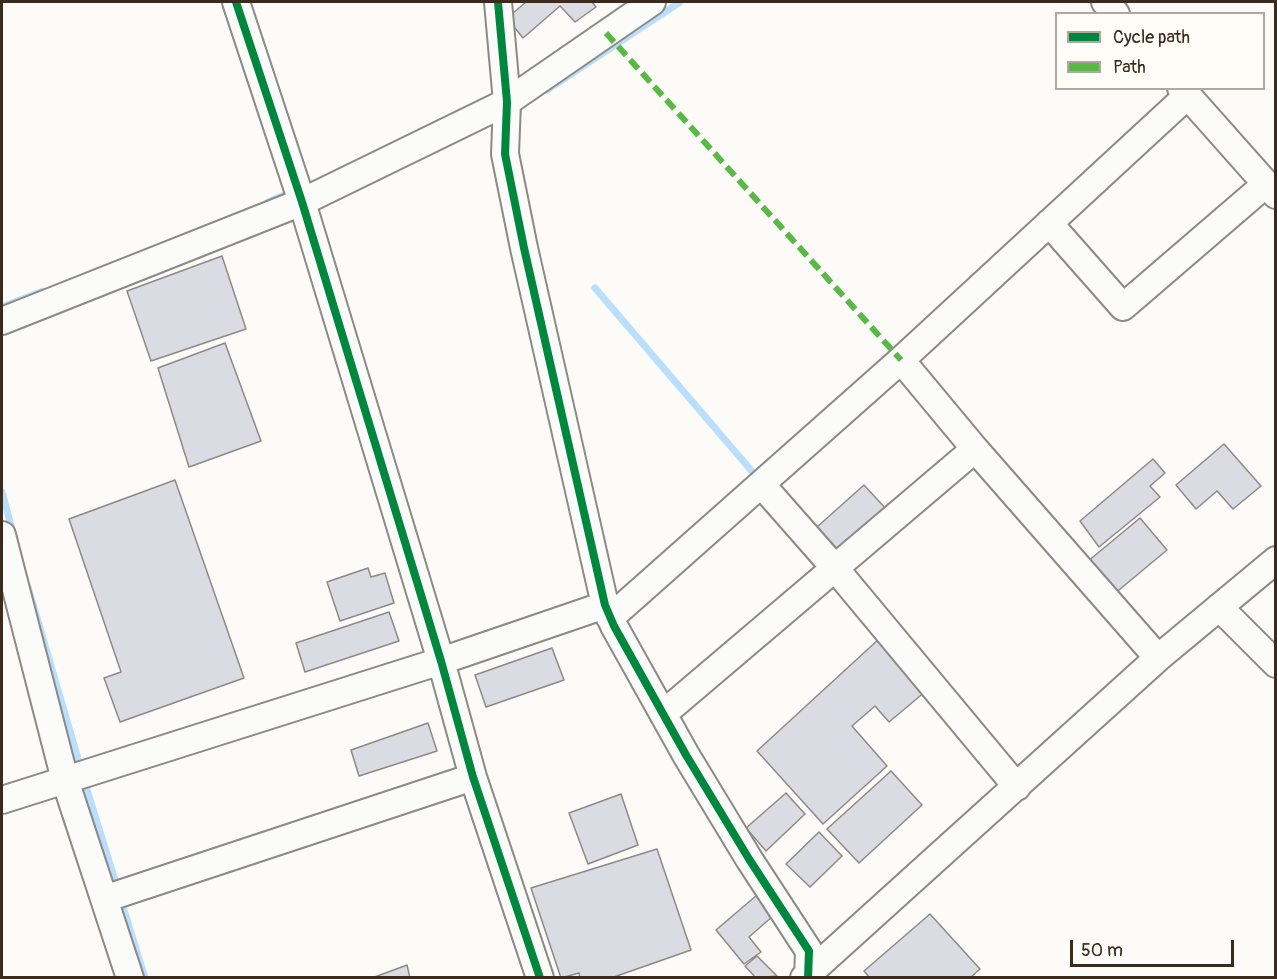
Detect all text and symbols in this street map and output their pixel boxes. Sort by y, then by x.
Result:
legend [1055,12,1265,90]
text: Cycle path [1113,26,1190,49]
text: Path [1113,56,1146,79]
scale bar [1073,928,1236,966]
text: 50 m [1081,939,1123,962]

